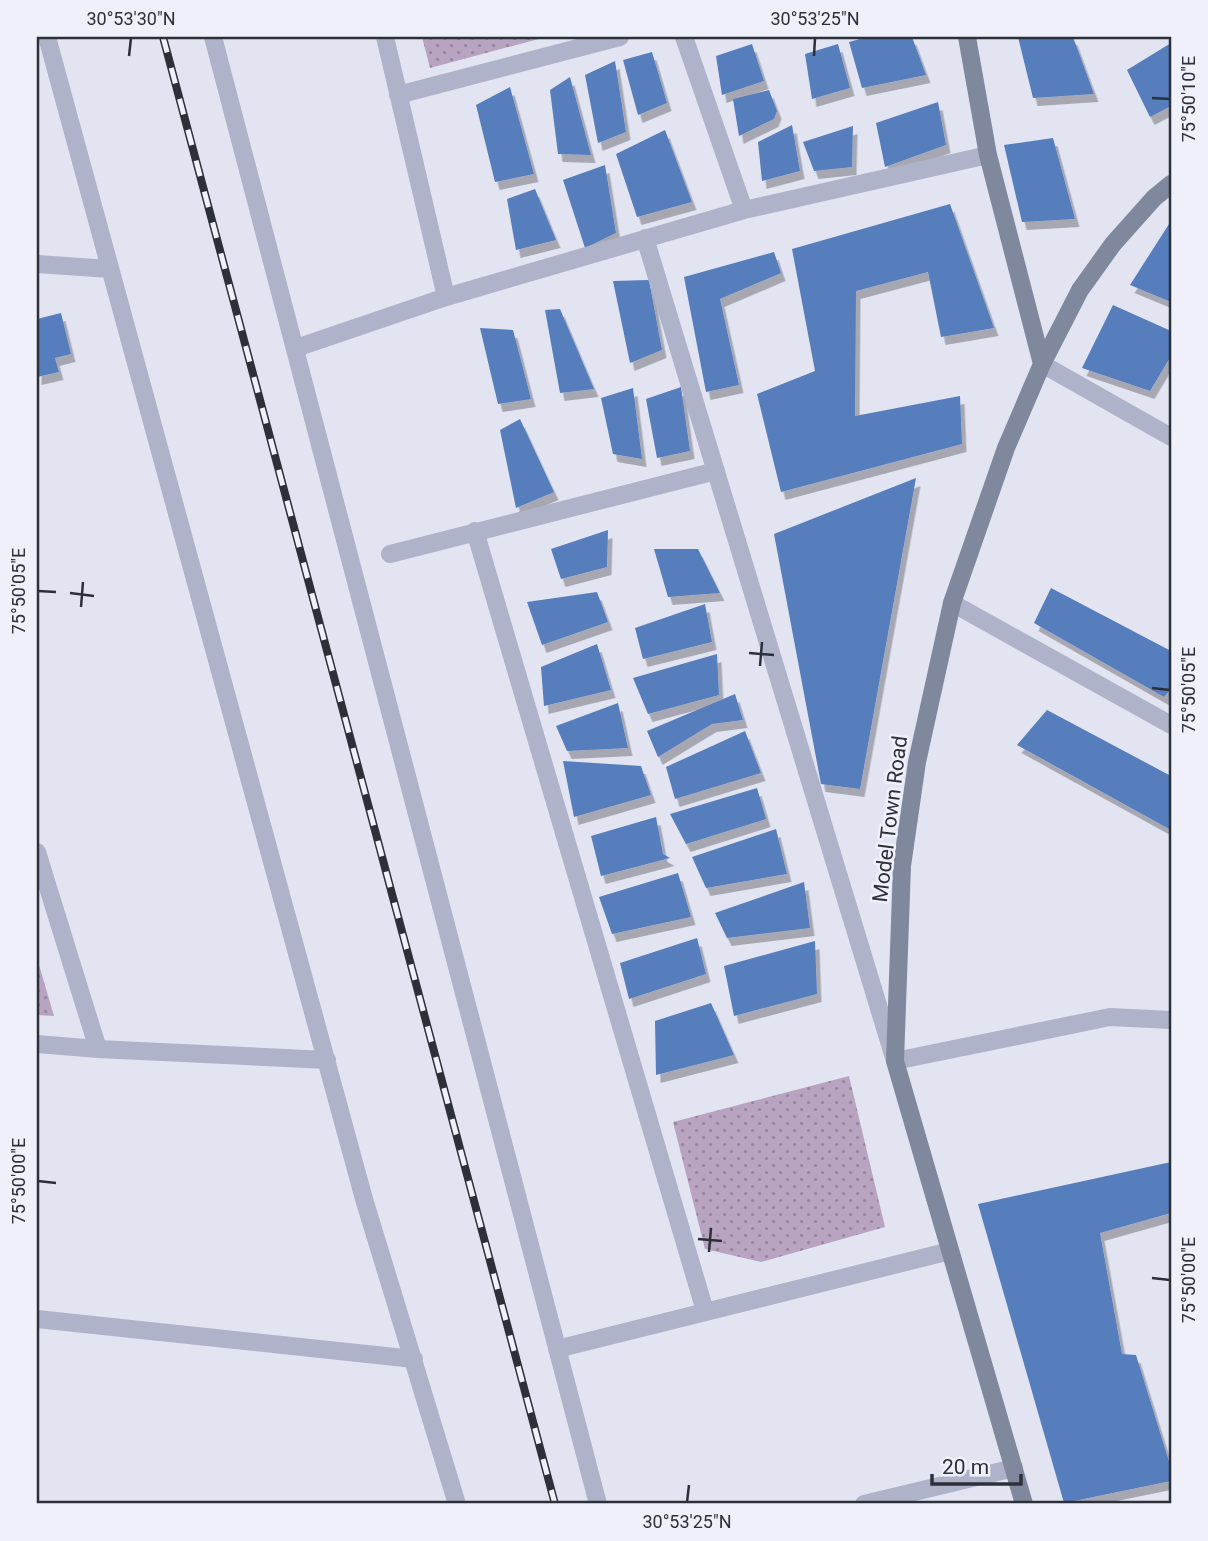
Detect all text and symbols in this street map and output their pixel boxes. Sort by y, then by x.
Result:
text: 30°53'30"N [86,8,176,29]
text: 30°53'25"N [770,8,860,29]
text: 75°50'10"E [1178,56,1199,142]
text: 75°50'05"E [8,548,29,634]
text: 75°50'05"E [1178,647,1199,733]
street label: Model Town Road [868,734,912,904]
text: 75°50'00"E [8,1138,29,1224]
text: 75°50'00"E [1178,1237,1199,1323]
scale bar [932,1443,1021,1487]
text: 20 m [942,1455,989,1479]
text: 30°53'25"N [642,1511,732,1532]

